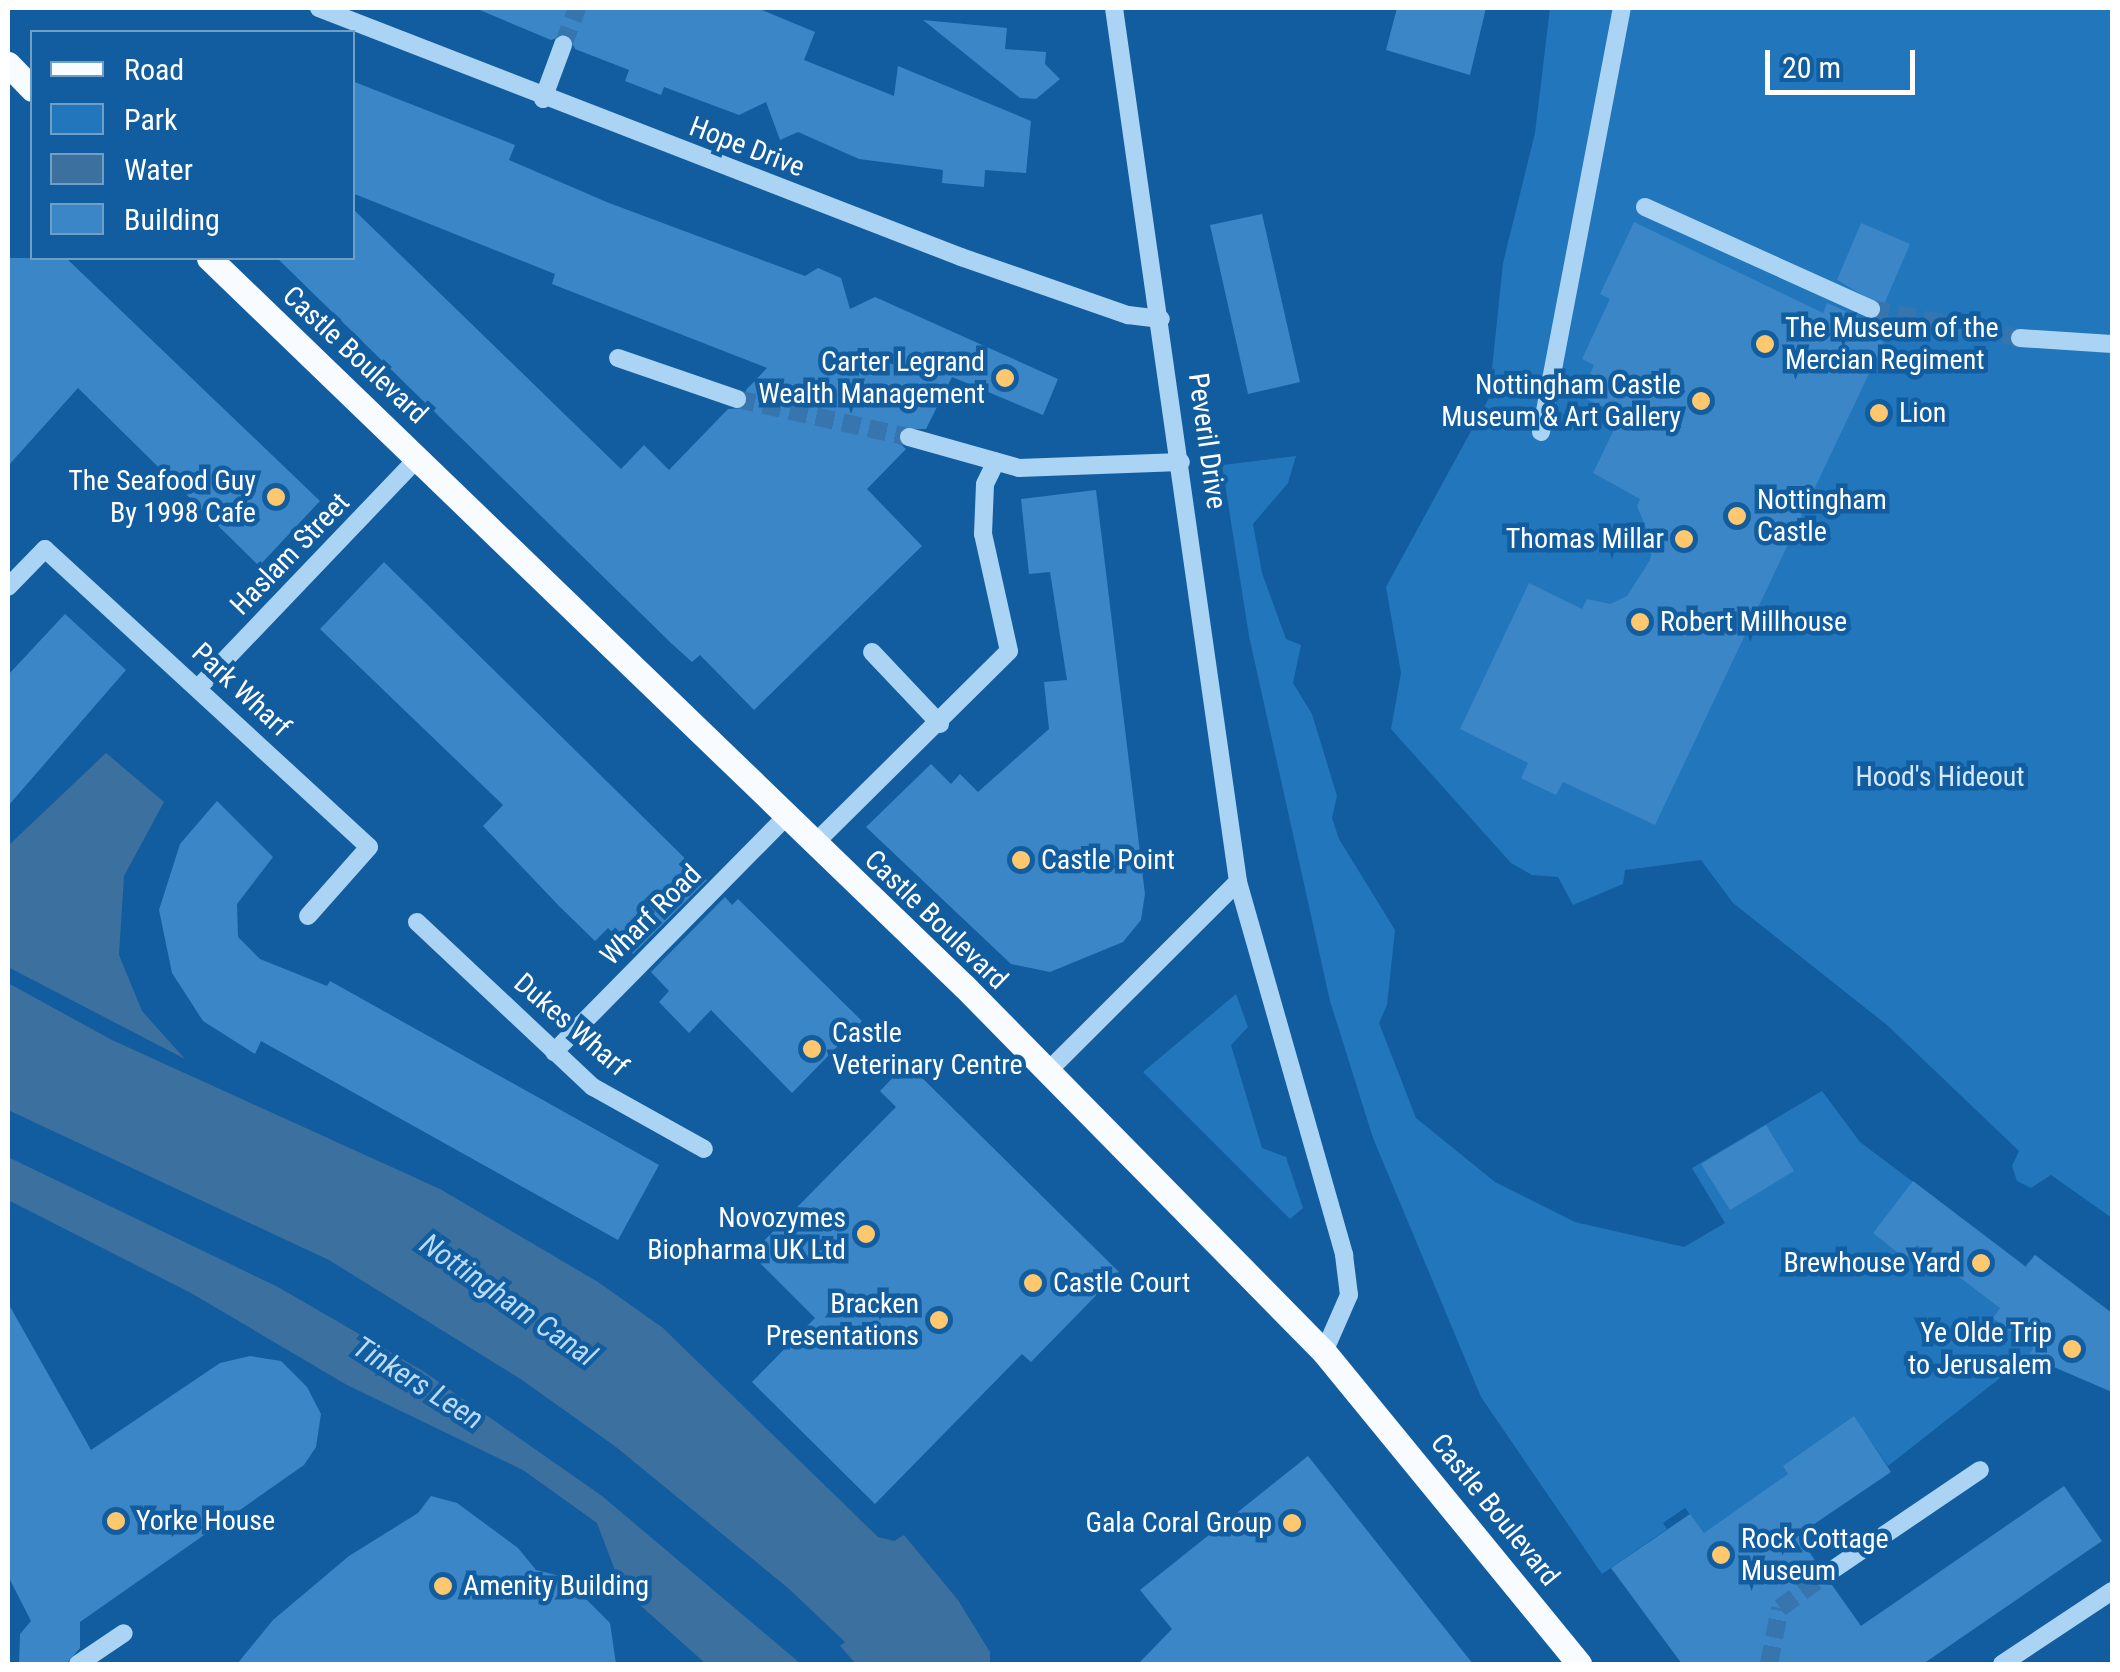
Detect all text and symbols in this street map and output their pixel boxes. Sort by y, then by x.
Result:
legend [30,30,355,260]
scale bar [1770,30,1920,92]
text: 20 m [1782,50,1841,85]
text: Road [124,52,184,87]
text: Park [124,102,178,137]
street label: Hope Drive [685,110,809,184]
text: Water [124,152,193,187]
text: Building [124,202,220,237]
street label: Castle Boulevard [276,279,434,431]
place label: The Museum of the Mercian Regiment [1785,311,1999,377]
marker: The Museum of the Mercian Regiment [1754,333,1776,355]
place label: Carter Legrand Wealth Management [758,345,985,411]
marker: Carter Legrand Wealth Management [994,367,1016,389]
place label: Nottingham Castle Museum & Art Gallery [1441,368,1681,434]
street label: Peveril Drive [1181,371,1233,511]
marker: Nottingham Castle Museum & Art Gallery [1690,390,1712,412]
place label: Lion [1899,396,1946,430]
marker: Lion [1868,402,1890,424]
place label: The Seafood Guy By 1998 Cafe [68,464,256,530]
place label: Nottingham Castle [1757,483,1887,549]
street label: Haslam Street [224,486,356,622]
marker: The Seafood Guy By 1998 Cafe [265,486,287,508]
marker: Nottingham Castle [1726,505,1748,527]
place label: Thomas Millar [1506,522,1664,556]
marker: Thomas Millar [1673,528,1695,550]
place label: Robert Millhouse [1660,605,1847,639]
marker: Robert Millhouse [1629,611,1651,633]
street label: Park Wharf [185,636,297,744]
park label: Hood's Hideout [1855,760,2025,794]
street label: Castle Boulevard [857,843,1015,997]
place label: Castle Point [1041,843,1175,877]
marker: Castle Point [1010,849,1032,871]
street label: Wharf Road [594,858,708,972]
street label: Dukes Wharf [507,966,635,1084]
place label: Castle Veterinary Centre [832,1016,1023,1082]
marker: Castle Veterinary Centre [801,1038,823,1060]
place label: Novozymes Biopharma UK Ltd [647,1201,846,1267]
marker: Novozymes Biopharma UK Ltd [855,1223,877,1245]
water label: Nottingham Canal [413,1226,603,1374]
place label: Brewhouse Yard [1783,1246,1961,1280]
marker: Brewhouse Yard [1970,1252,1992,1274]
place label: Castle Court [1053,1266,1190,1300]
marker: Castle Court [1022,1272,1044,1294]
place label: Bracken Presentations [766,1287,919,1353]
marker: Bracken Presentations [928,1309,950,1331]
place label: Ye Olde Trip to Jerusalem [1908,1316,2052,1382]
water label: Tinkers Leen [346,1329,490,1437]
marker: Ye Olde Trip to Jerusalem [2061,1338,2083,1360]
street label: Castle Boulevard [1423,1427,1567,1593]
place label: Yorke House [136,1504,275,1538]
place label: Gala Coral Group [1085,1506,1272,1540]
marker: Yorke House [105,1510,127,1532]
marker: Gala Coral Group [1281,1512,1303,1534]
place label: Rock Cottage Museum [1741,1522,1889,1588]
marker: Rock Cottage Museum [1710,1544,1732,1566]
place label: Amenity Building [463,1569,649,1603]
marker: Amenity Building [432,1575,454,1597]

